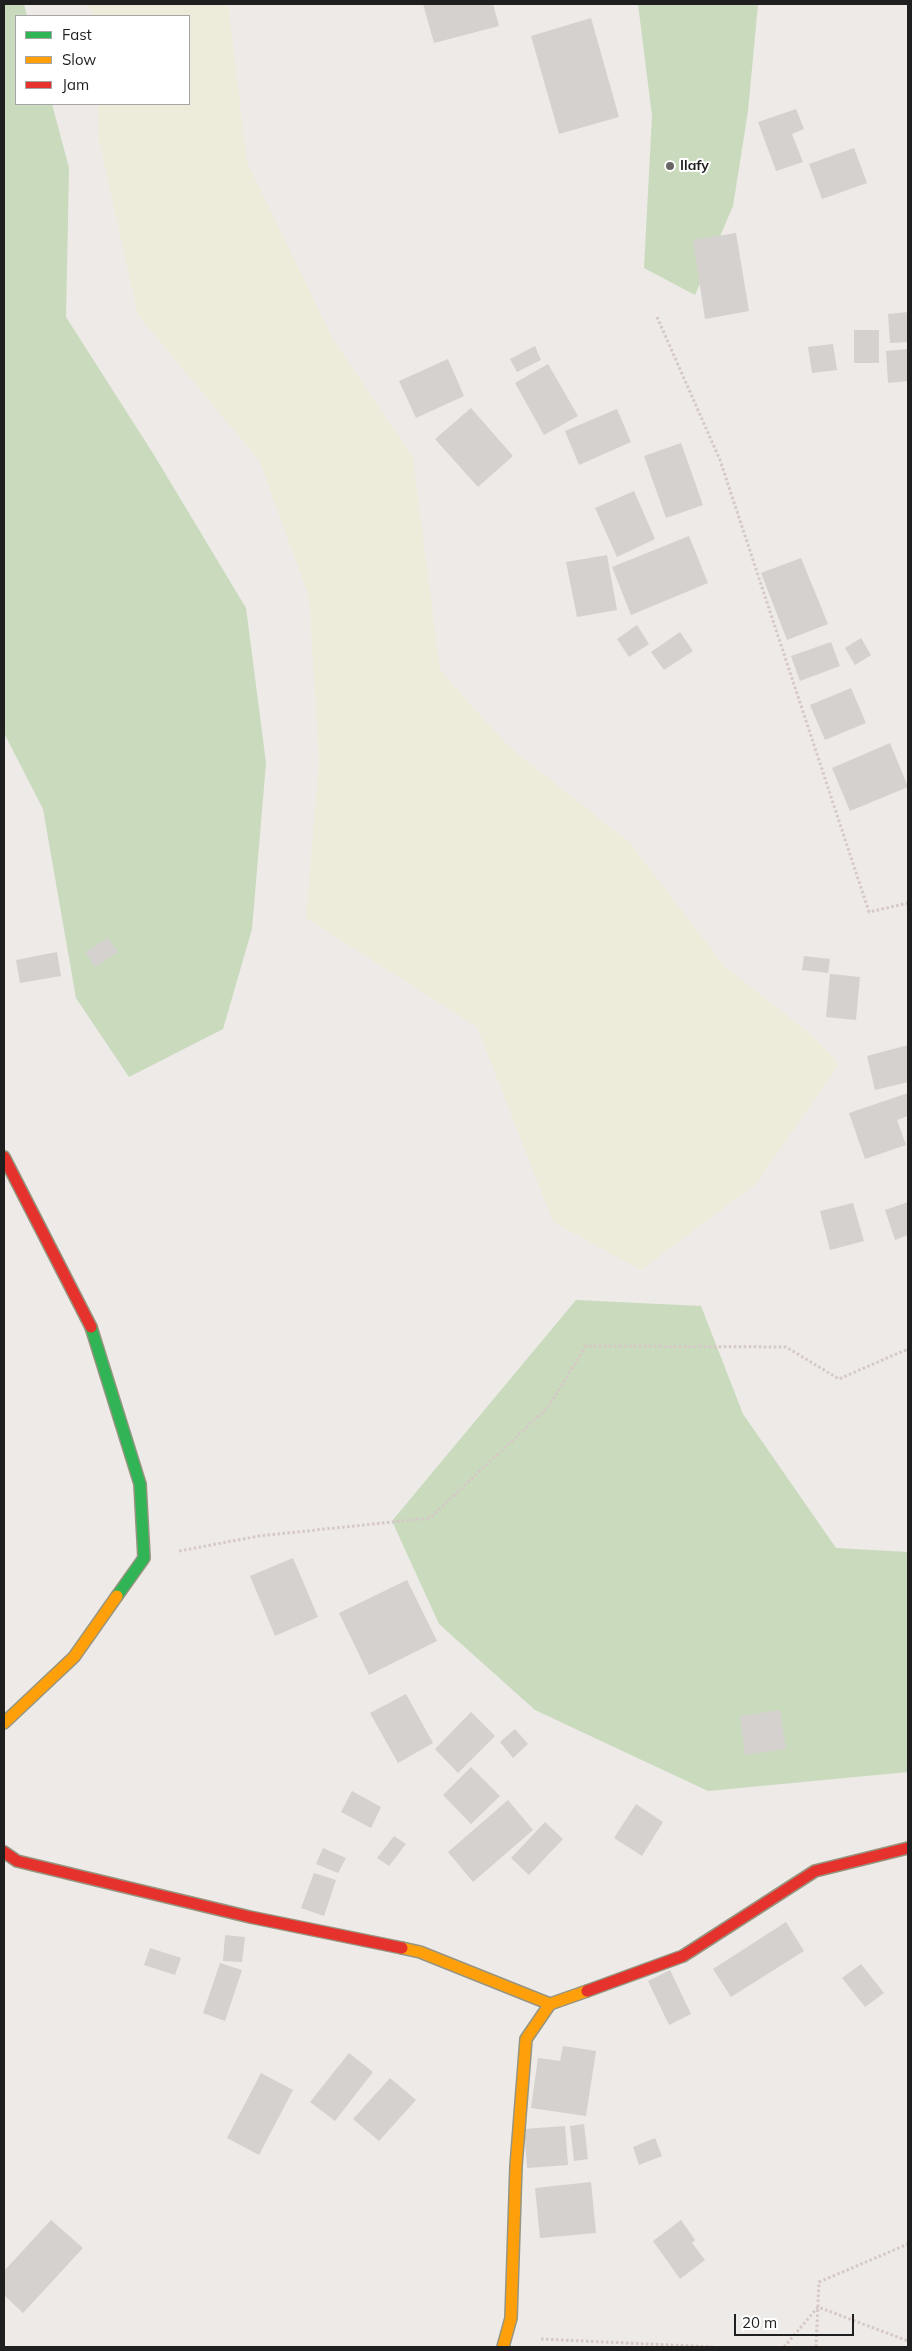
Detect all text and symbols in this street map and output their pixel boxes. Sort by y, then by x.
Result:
legend [15,15,190,105]
text: Fast [62,25,92,44]
text: Slow [62,50,96,69]
text: Jam [62,75,89,94]
place label: Ilafy [680,158,709,174]
marker: Ilafy [664,160,676,172]
scale bar [737,2304,857,2336]
text: 20 m [742,2313,777,2332]

